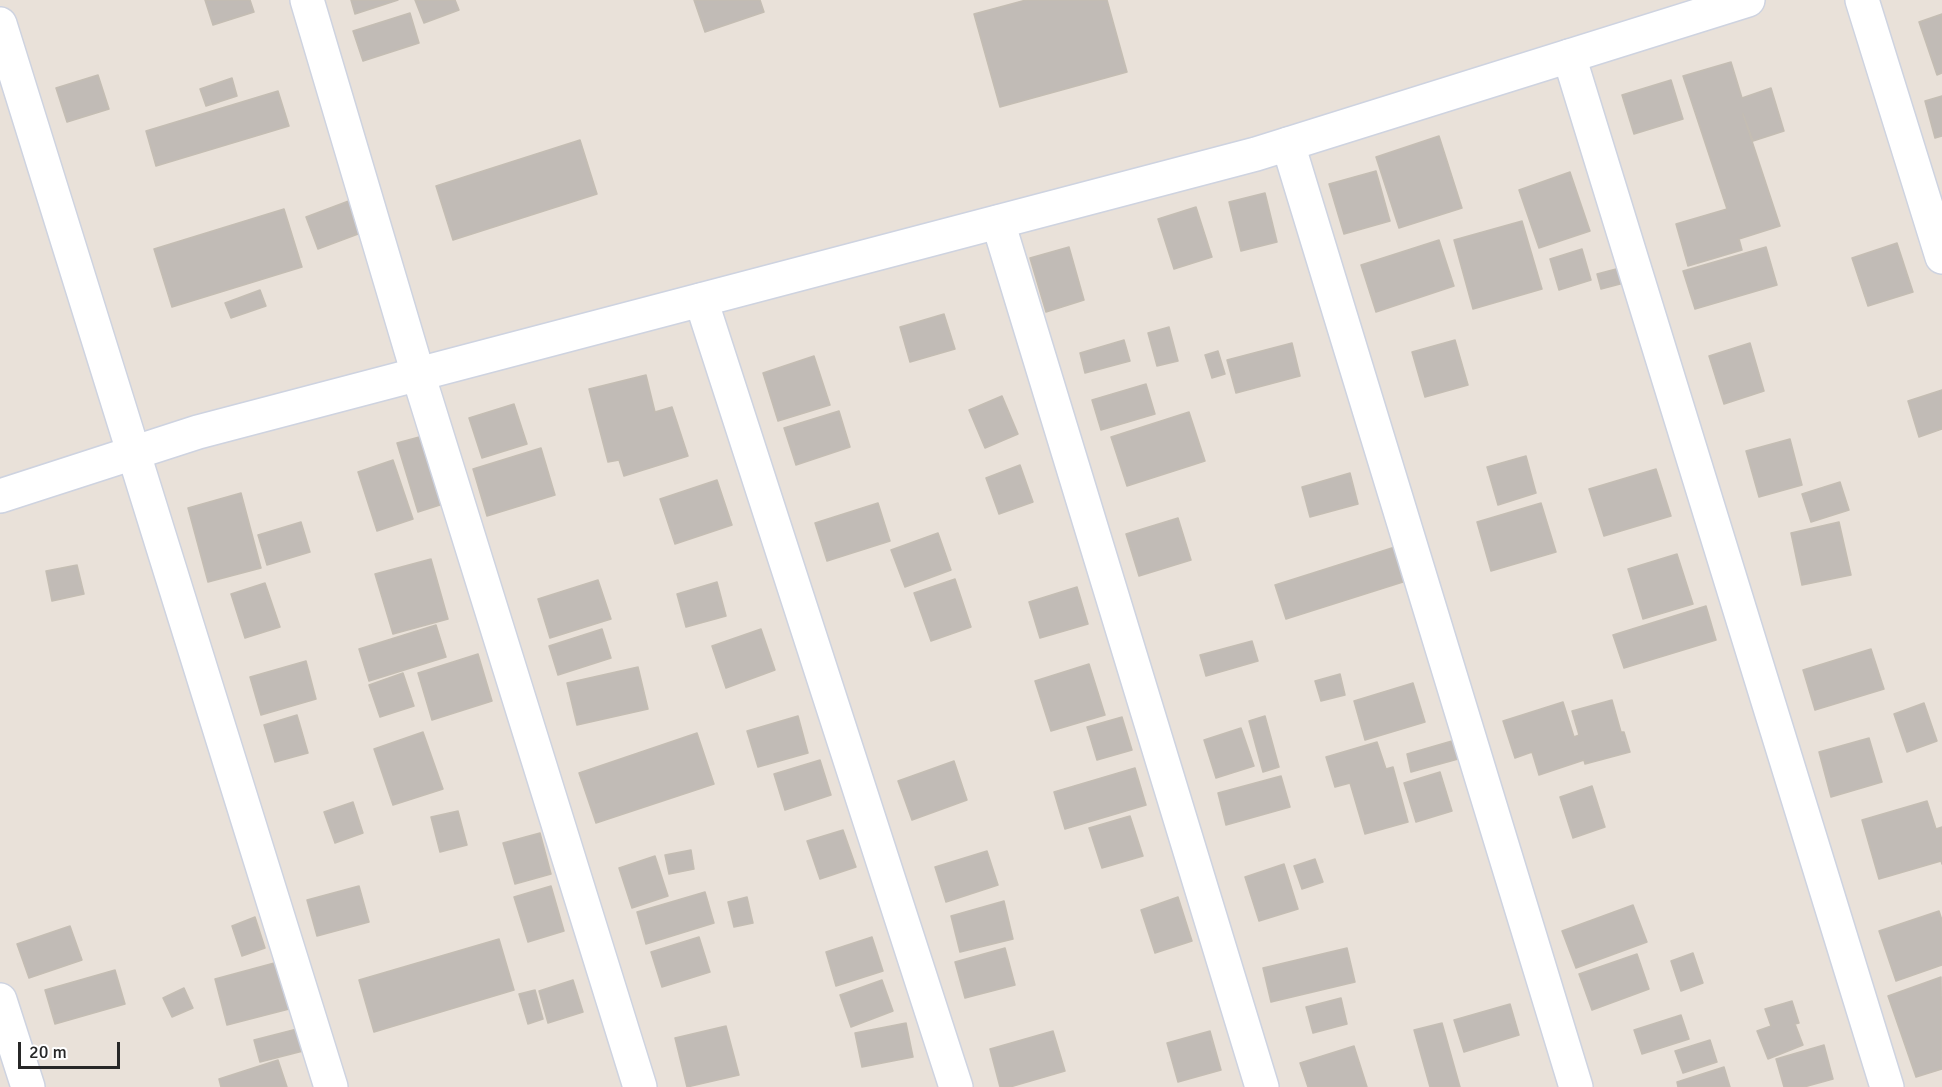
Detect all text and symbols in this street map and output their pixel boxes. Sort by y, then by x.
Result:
scale bar [21,1030,123,1068]
text: 20 m [29,1041,67,1063]

